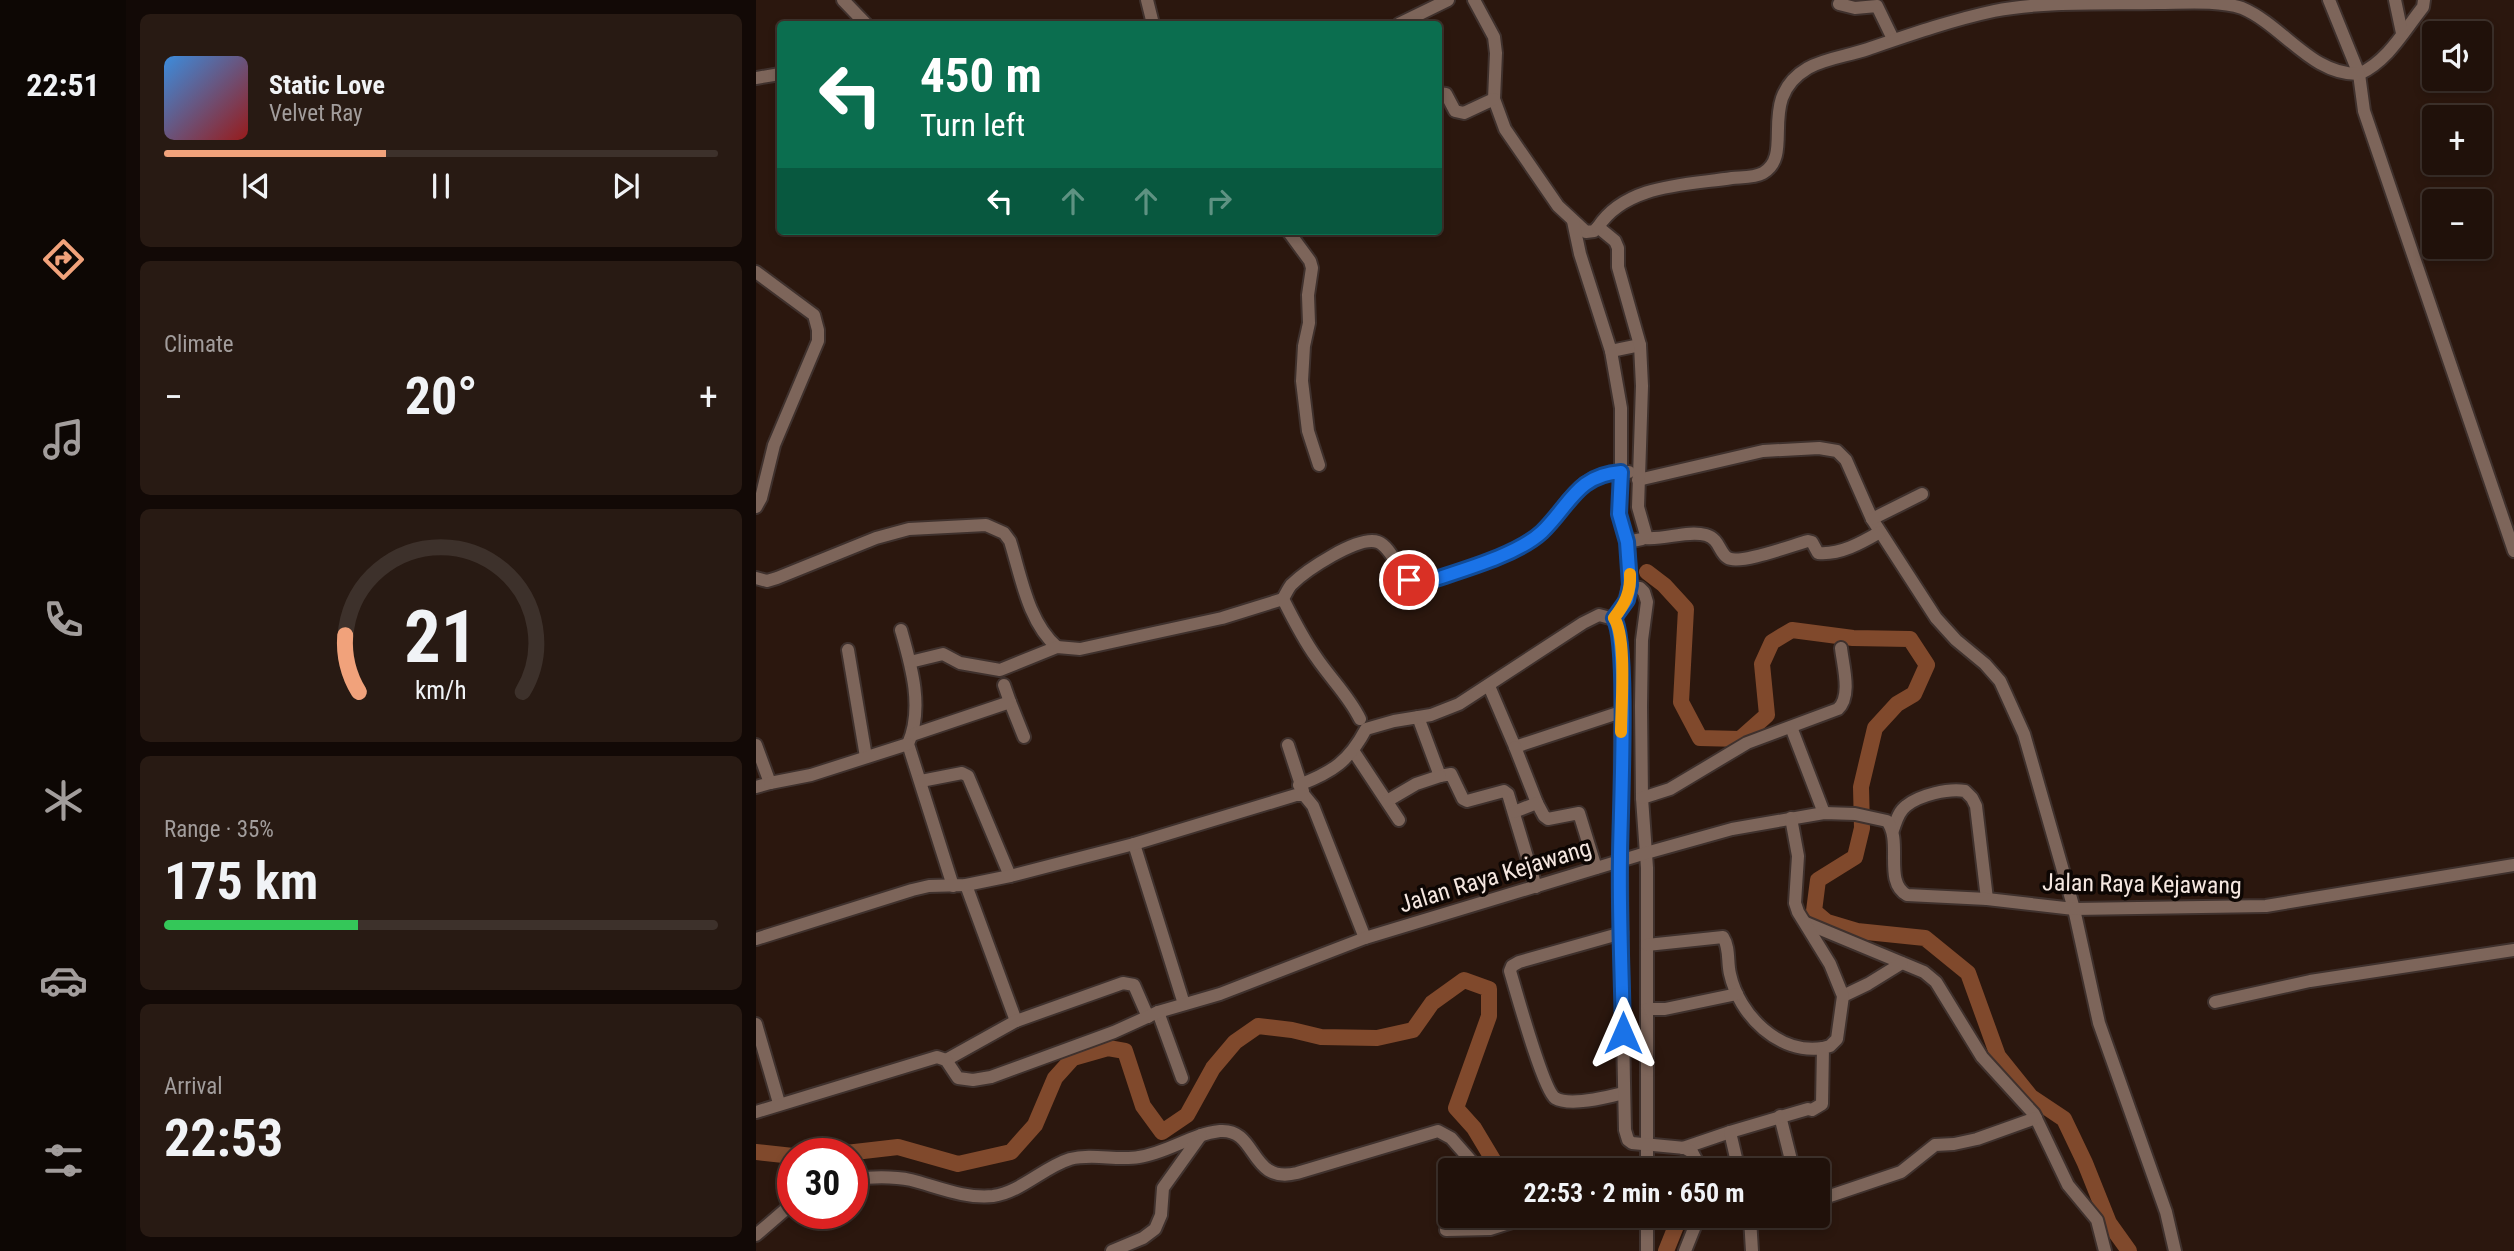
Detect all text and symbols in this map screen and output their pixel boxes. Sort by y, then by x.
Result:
map controls [2422,21,2492,259]
button: sound [2422,21,2492,91]
text: 450 m [920,47,1042,104]
icon: left [805,49,896,140]
text: 22:51 [26,66,100,104]
text: Static Love [269,70,385,100]
text: Velvet Ray [269,100,363,127]
button: + [2422,105,2492,175]
text: Turn left [920,106,1025,144]
icon: previous [237,167,275,205]
icon: pause [422,167,460,205]
icon: next [607,167,645,205]
icon: left [981,182,1019,220]
icon: ahead [1054,182,1092,220]
icon: ahead [1127,182,1165,220]
icon: right [1200,182,1238,220]
button: − [2422,189,2492,259]
icon: directions [39,235,88,284]
text: Climate [164,331,234,358]
text: 20° [405,366,477,427]
text: − [164,375,183,419]
text: + [699,375,718,419]
icon: music [39,415,88,464]
pin [1379,550,1439,610]
icon: arrive [1390,561,1428,599]
text: 21 [404,594,478,680]
icon: phone [39,595,88,644]
text: km/h [415,675,467,704]
icon: climate [39,776,88,825]
text: Range · 35% [164,816,274,843]
street label: Jalan Raya Kejawang [1395,833,1595,919]
text: 175 km [164,851,318,912]
street label: Jalan Raya Kejawang [2042,868,2242,900]
icon: car [39,956,88,1005]
position arrow [1586,996,1660,1070]
text: Arrival [164,1073,223,1100]
text: 22:53 [164,1108,283,1169]
icon: filters [39,1136,88,1185]
speed limit sign: 30 [777,1138,868,1229]
text: 22:53 · 2 min · 650 m [1524,1178,1744,1208]

